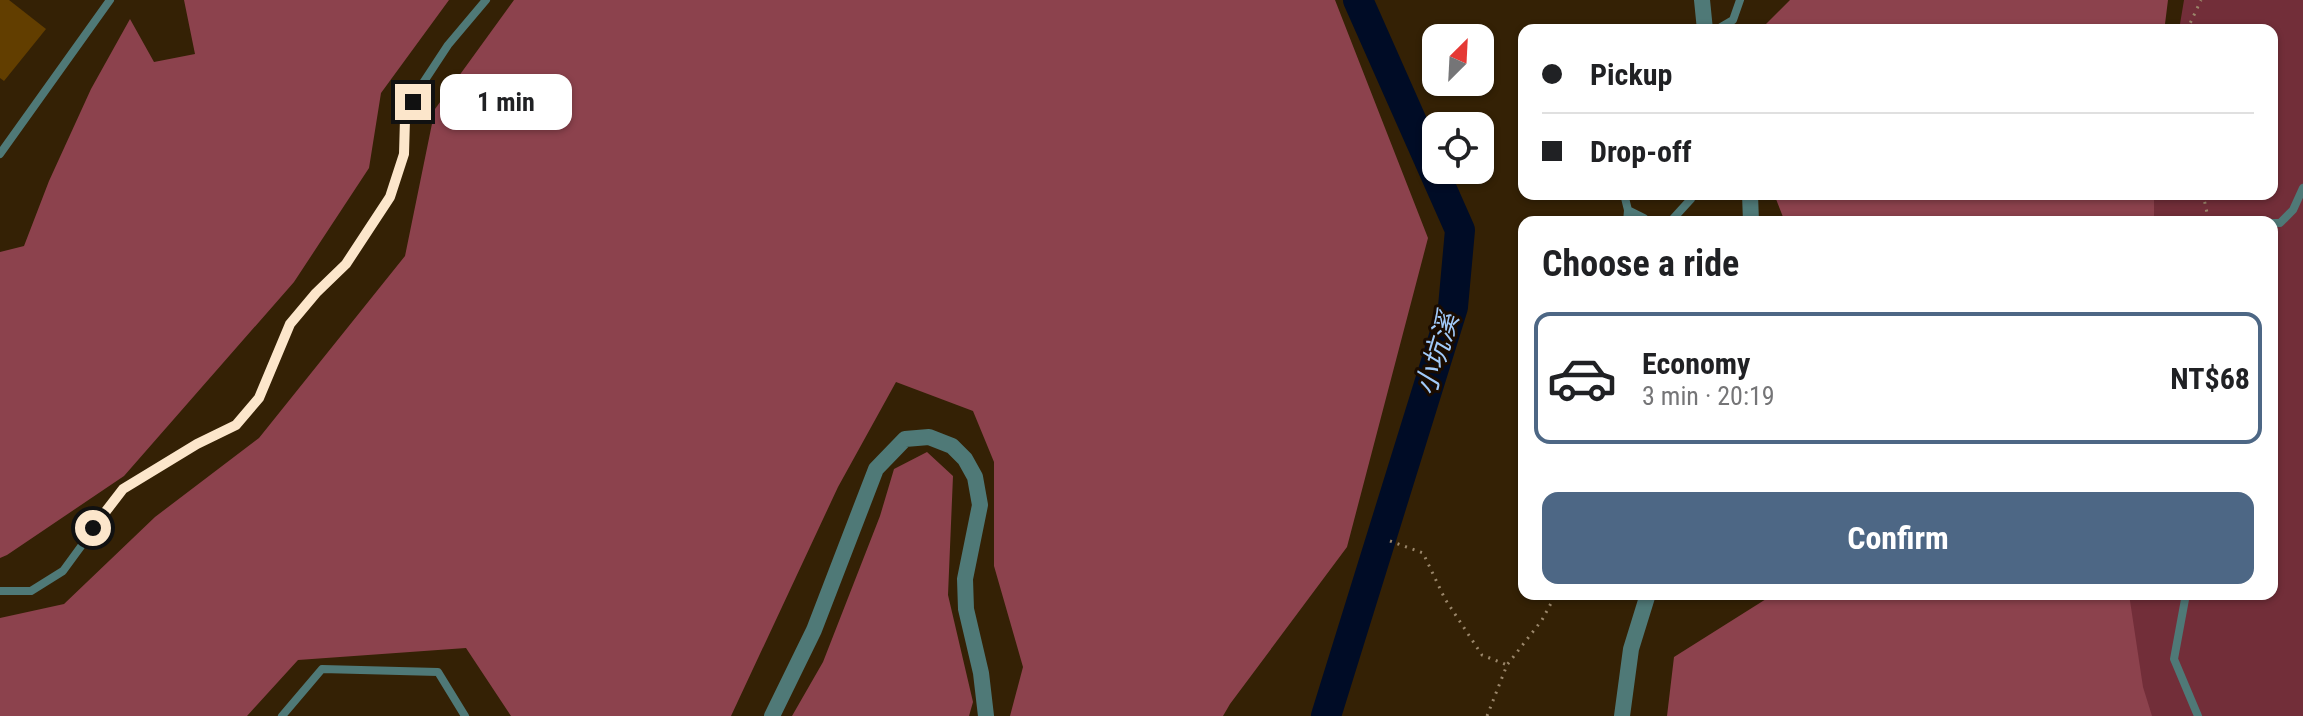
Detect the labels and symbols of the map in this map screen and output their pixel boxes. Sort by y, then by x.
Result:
north arrow [1422,24,1494,96]
callout: 1 min [441,74,573,130]
route end [395,84,431,120]
water label: 小坑溪 [1409,305,1466,399]
route start [75,510,111,546]

